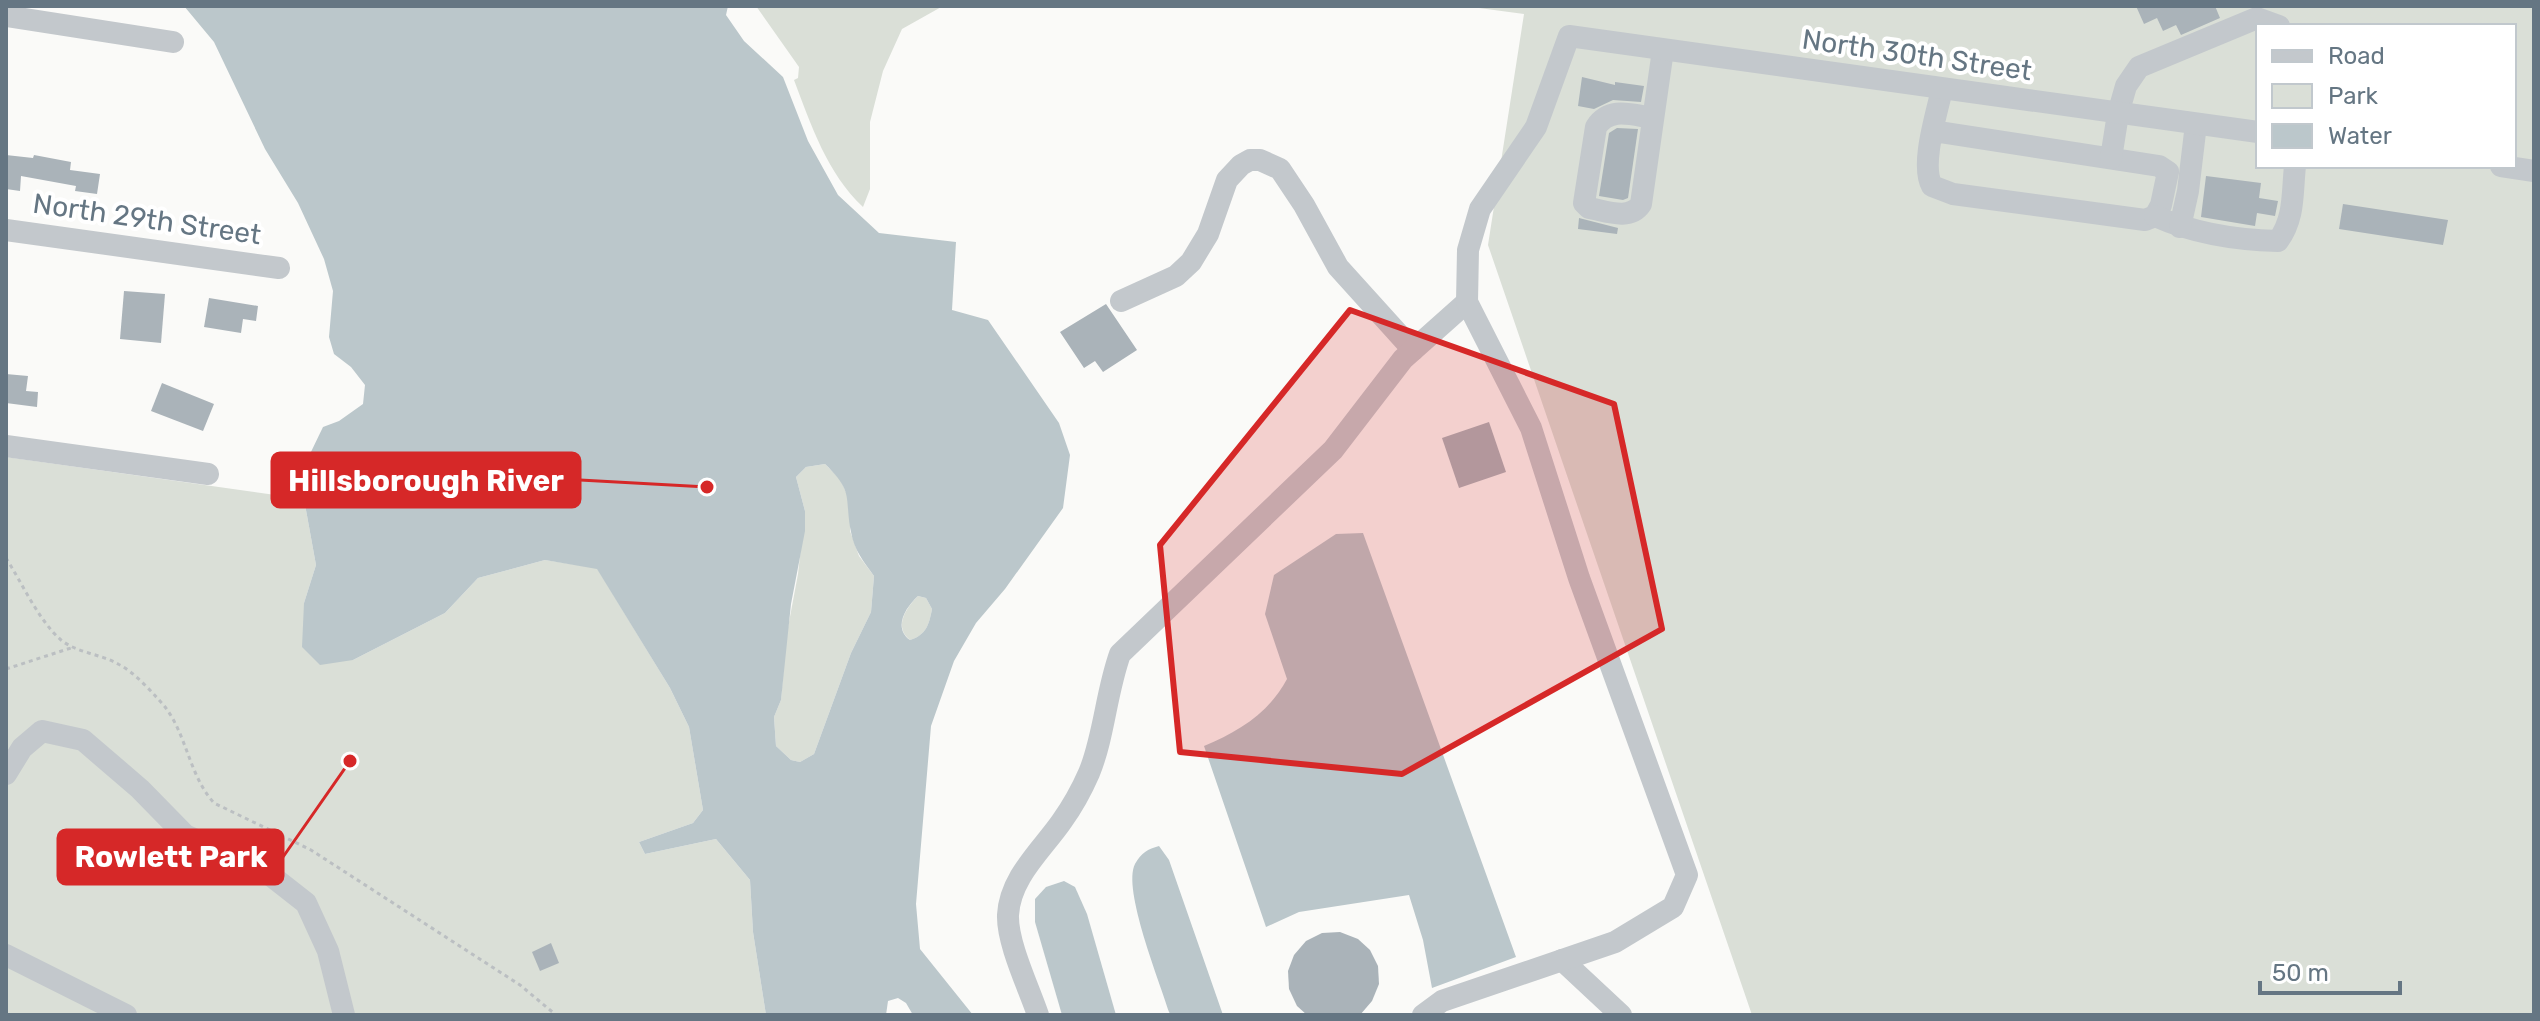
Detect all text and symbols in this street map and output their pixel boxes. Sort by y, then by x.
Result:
street label: North 30th Street [1800,23,2034,87]
legend [2256,24,2516,168]
text: Road [2328,42,2385,70]
text: Park [2328,82,2379,110]
text: Water [2328,122,2392,150]
street label: North 29th Street [31,187,263,251]
callout: Hillsborough River [272,453,580,507]
text: Hillsborough River [288,463,564,499]
callout: Rowlett Park [58,830,283,884]
text: Rowlett Park [74,839,268,875]
scale bar [2260,945,2400,995]
text: 50 m [2272,959,2329,987]

